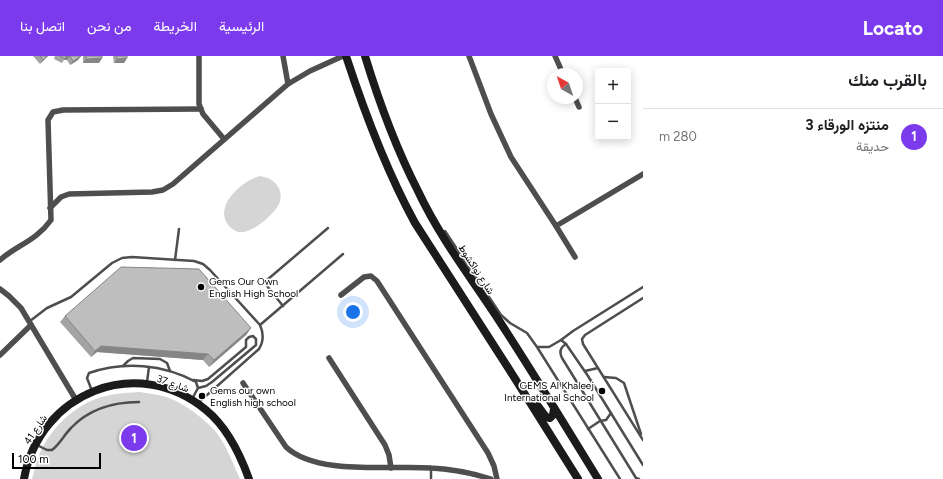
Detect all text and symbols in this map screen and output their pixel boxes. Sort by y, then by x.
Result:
text: Locato [863,17,923,40]
text: اتصل بنا [20,18,65,35]
text: من نحن [87,18,132,35]
text: الخريطة [154,18,197,35]
text: الرئيسية [219,18,264,35]
north arrow [547,68,583,104]
map controls [595,68,631,140]
button: + [595,68,631,104]
text: بالقرب منك [848,70,927,90]
button: − [595,104,631,140]
text: منتزه الورقاء 3 [805,116,889,134]
text: 280 m [659,129,697,144]
text: 1 [911,129,917,144]
text: حديقة [856,139,889,154]
street label: شارع نواكشوط [456,242,498,297]
place label: Gems Our Own English High School [209,275,298,300]
marker: Gems Our Own English High School [196,282,206,292]
your location [343,302,363,322]
street label: شارع 37 [155,372,191,395]
place label: GEMS Al Khaleej International School [504,379,594,404]
place label: Gems our own English high school [210,384,296,409]
marker: GEMS Al Khaleej International School [597,386,607,396]
marker: Gems our own English high school [197,391,207,401]
street label: شارع 41 [21,412,50,447]
pin: 1 [121,423,147,453]
scale bar [12,451,101,470]
text: 100 m [18,453,49,466]

